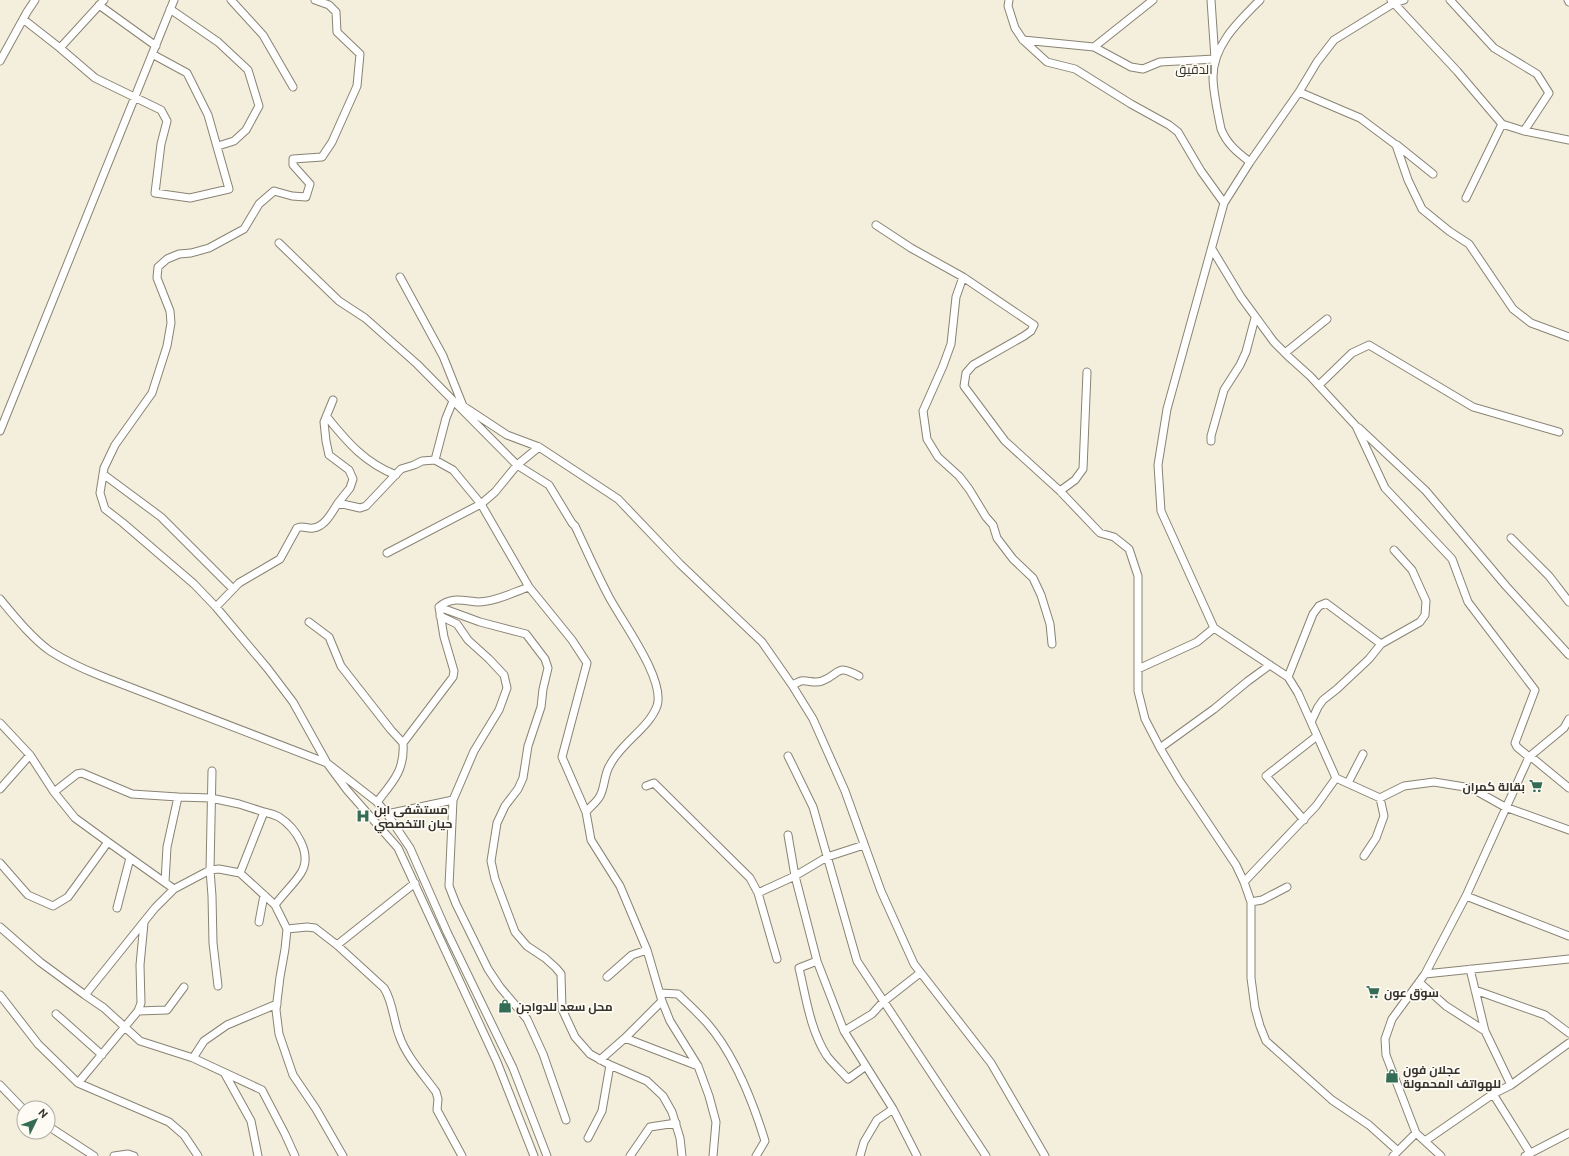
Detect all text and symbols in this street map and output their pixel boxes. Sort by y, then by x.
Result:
district label: الدقيق [1175,62,1213,77]
supermarket icon: بقالة كمران [1528,778,1544,794]
place label: بقالة كمران [1462,780,1525,795]
place label: مستشفى ابن حيان التخصصي [374,803,453,834]
hospital icon: مستشفى ابن حيان التخصصي [355,808,371,824]
supermarket icon: سوق عون [1365,984,1381,1000]
place label: سوق عون [1384,986,1439,1001]
shop icon: محل سعد للدواجن [497,998,513,1014]
place label: محل سعد للدواجن [516,1000,613,1015]
place label: عجلان فون للهواتف المحمولة [1403,1063,1501,1092]
shop icon: عجلان فون للهواتف المحمولة [1384,1068,1400,1084]
north arrow [16,1100,56,1140]
text: N [36,1106,51,1120]

